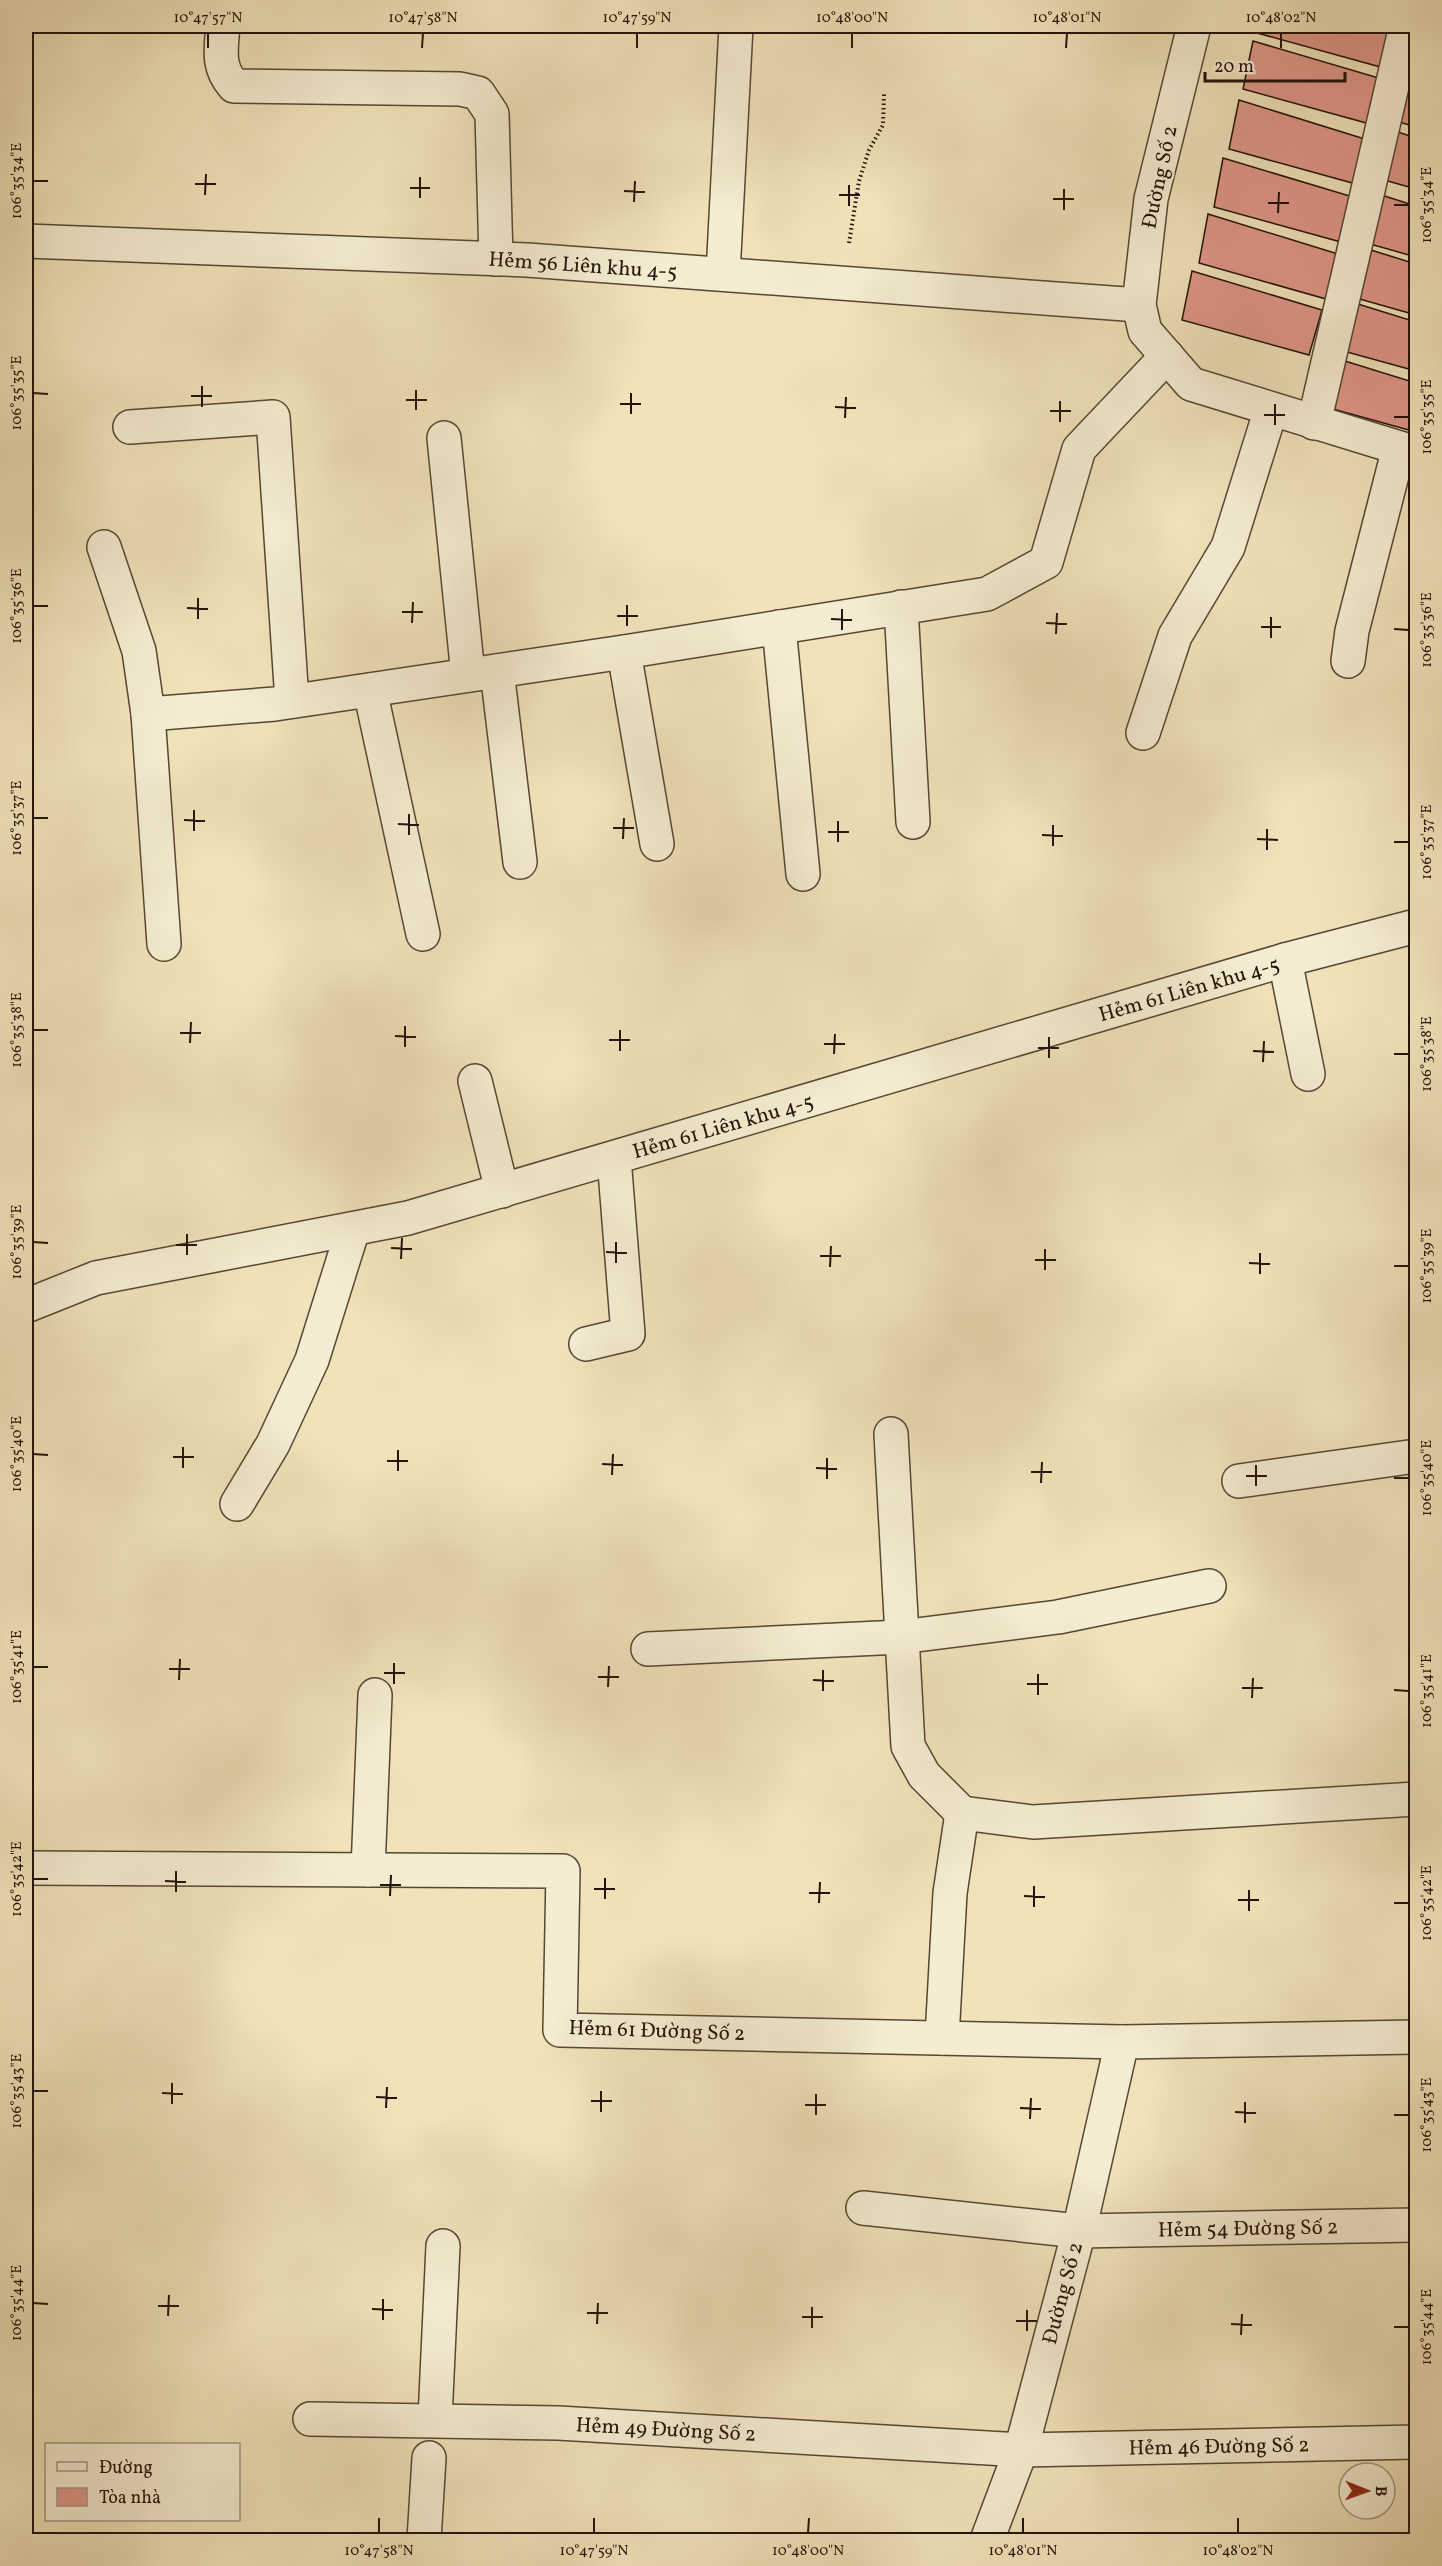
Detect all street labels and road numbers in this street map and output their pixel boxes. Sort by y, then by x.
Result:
street label: Đường Số 2 [1135,123,1186,232]
street label: Hẻm 56 Liên khu 4-5 [488,245,678,288]
street label: Hẻm 61 Liên khu 4-5 [1096,951,1283,1030]
street label: Hẻm 61 Liên khu 4-5 [630,1088,817,1167]
street label: Hẻm 61 Đường Số 2 [568,2014,746,2049]
street label: Hẻm 54 Đường Số 2 [1158,2213,1339,2246]
street label: Đường Số 2 [1036,2239,1091,2348]
street label: Hẻm 49 Đường Số 2 [575,2411,757,2450]
street label: Hẻm 46 Đường Số 2 [1128,2431,1310,2464]

